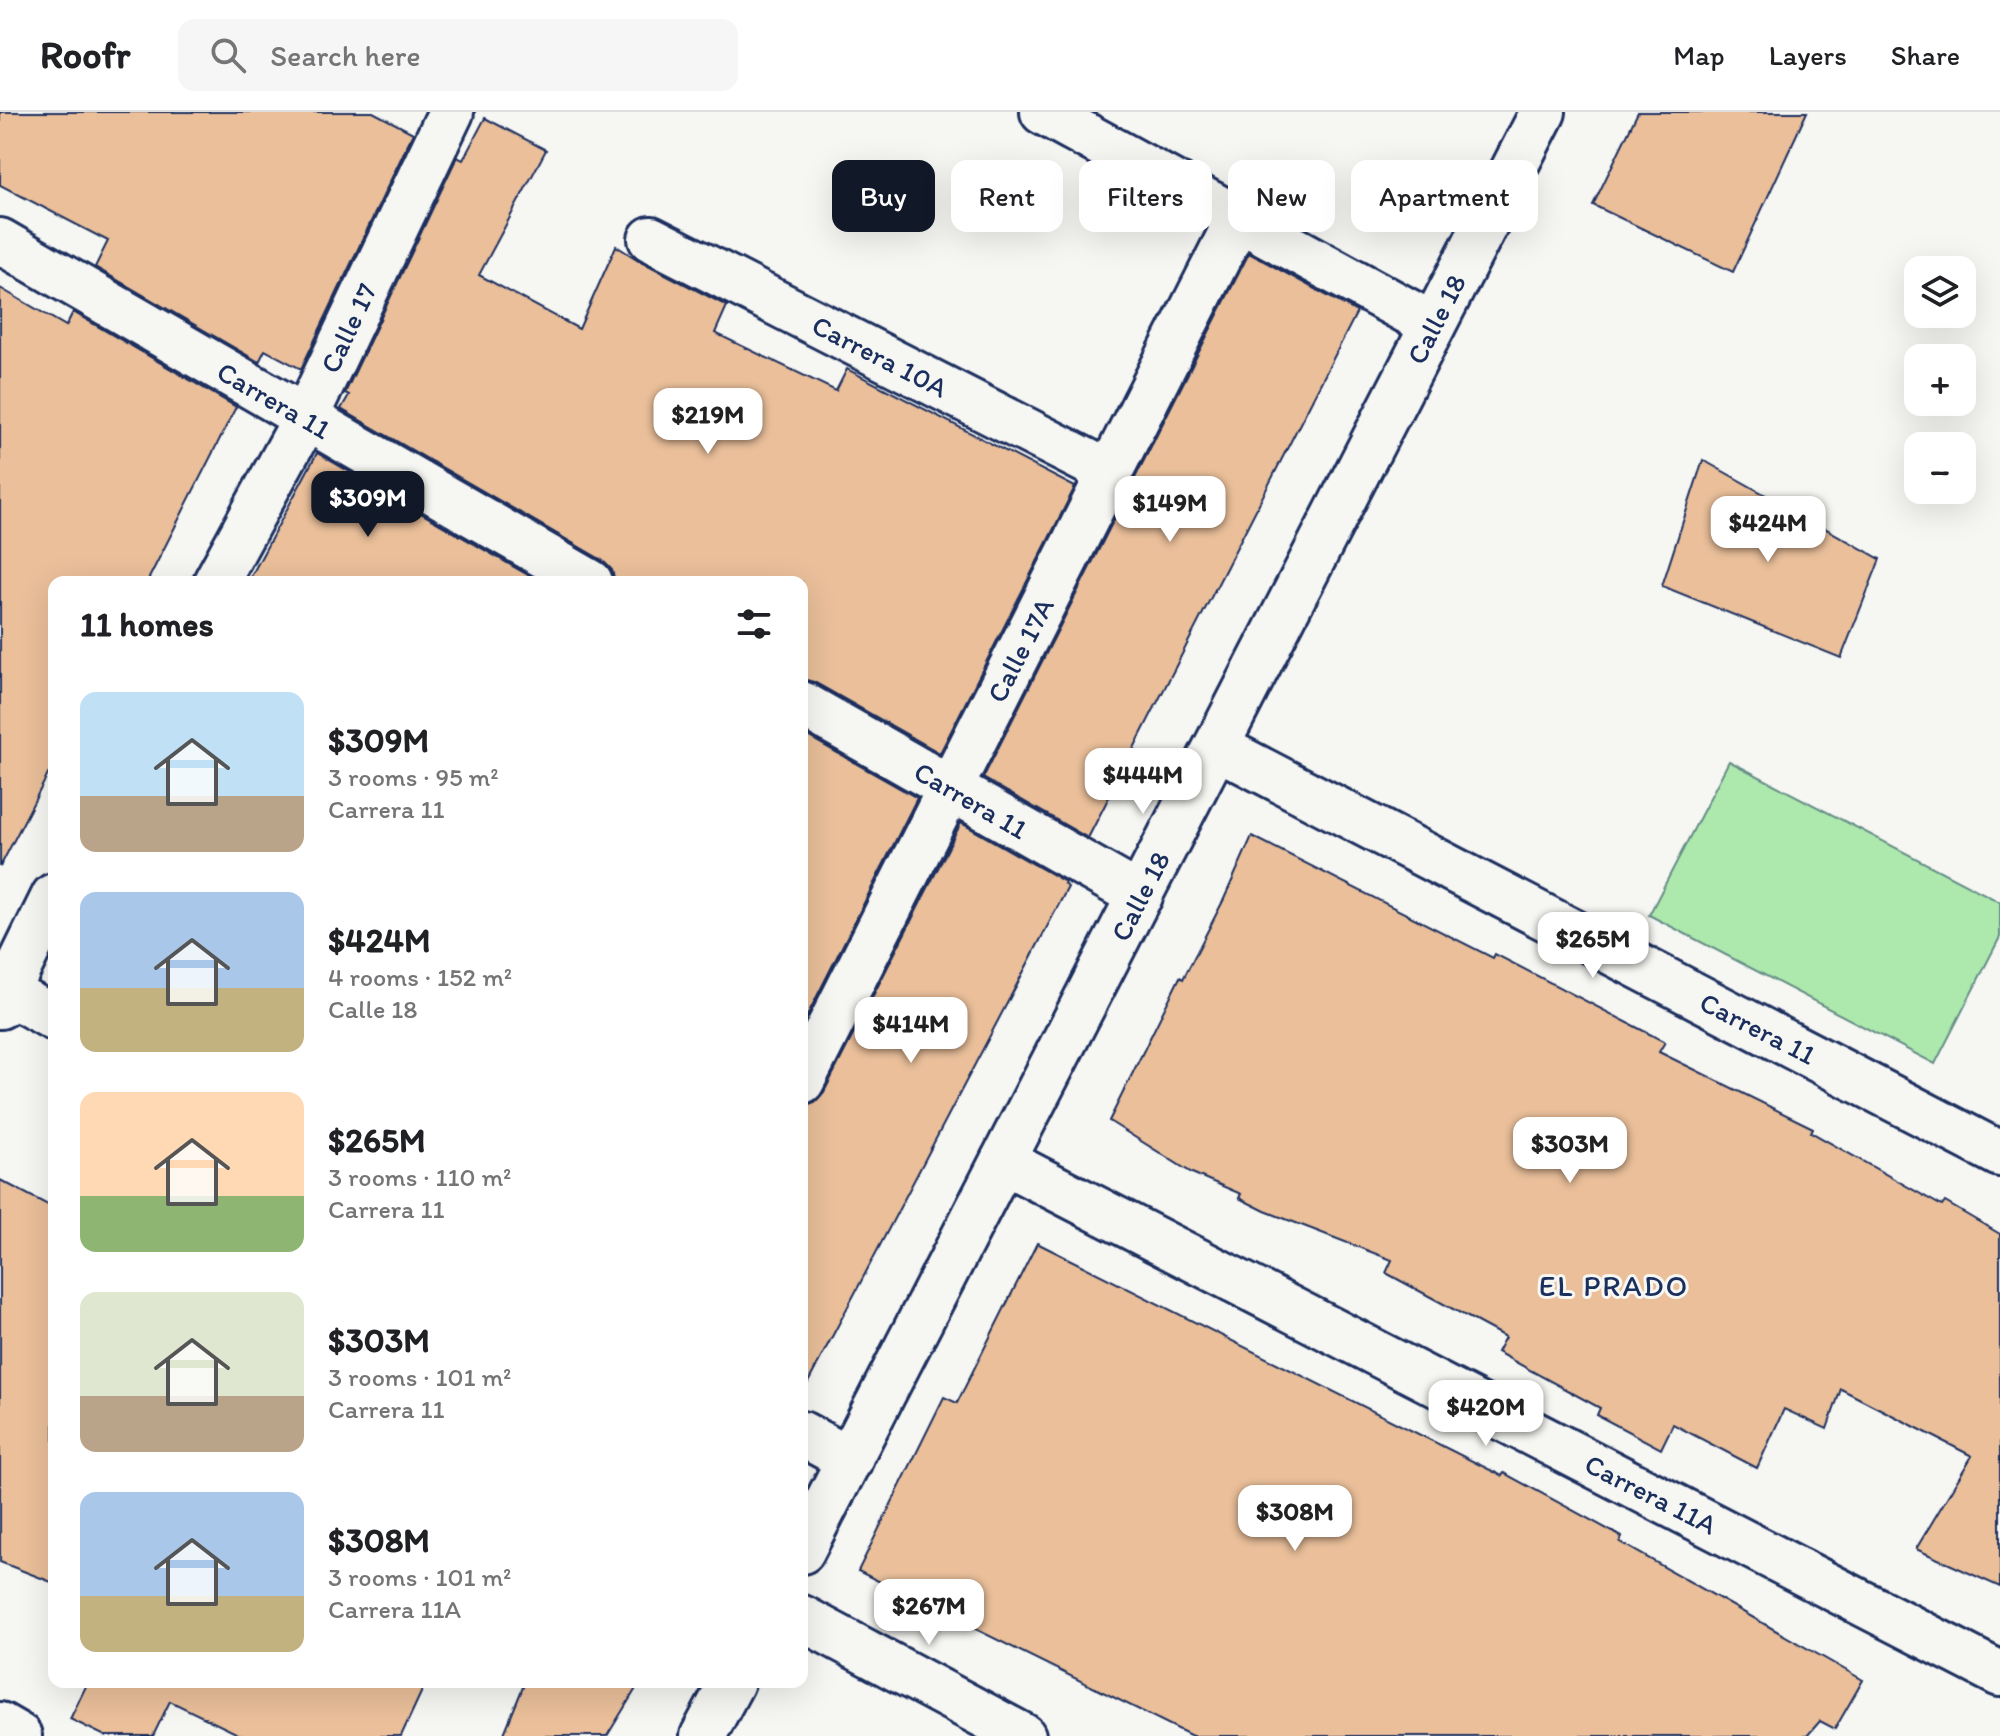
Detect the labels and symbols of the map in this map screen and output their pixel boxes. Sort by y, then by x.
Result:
street label: Calle 18 [1399,268,1473,370]
street label: Calle 17 [313,278,384,378]
street label: Carrera 10A [806,307,954,405]
street label: Carrera 11 [211,354,337,446]
pin: $219M [652,388,764,456]
pin: $309M [312,471,424,539]
pin: $149M [1114,476,1226,544]
pin: $424M [1712,496,1824,564]
street label: Calle 17A [979,592,1061,708]
pin: $444M [1087,748,1199,816]
street label: Carrera 11 [908,754,1034,846]
street label: Calle 18 [1103,845,1177,947]
pin: $265M [1537,912,1649,980]
street label: Carrera 11 [1694,984,1822,1072]
pin: $414M [855,997,967,1065]
pin: $303M [1514,1117,1626,1185]
district label: EL PRADO [1539,1267,1689,1304]
pin: $420M [1430,1380,1542,1448]
street label: Carrera 11A [1579,1446,1723,1542]
pin: $308M [1239,1485,1351,1553]
pin: $267M [873,1579,985,1647]

